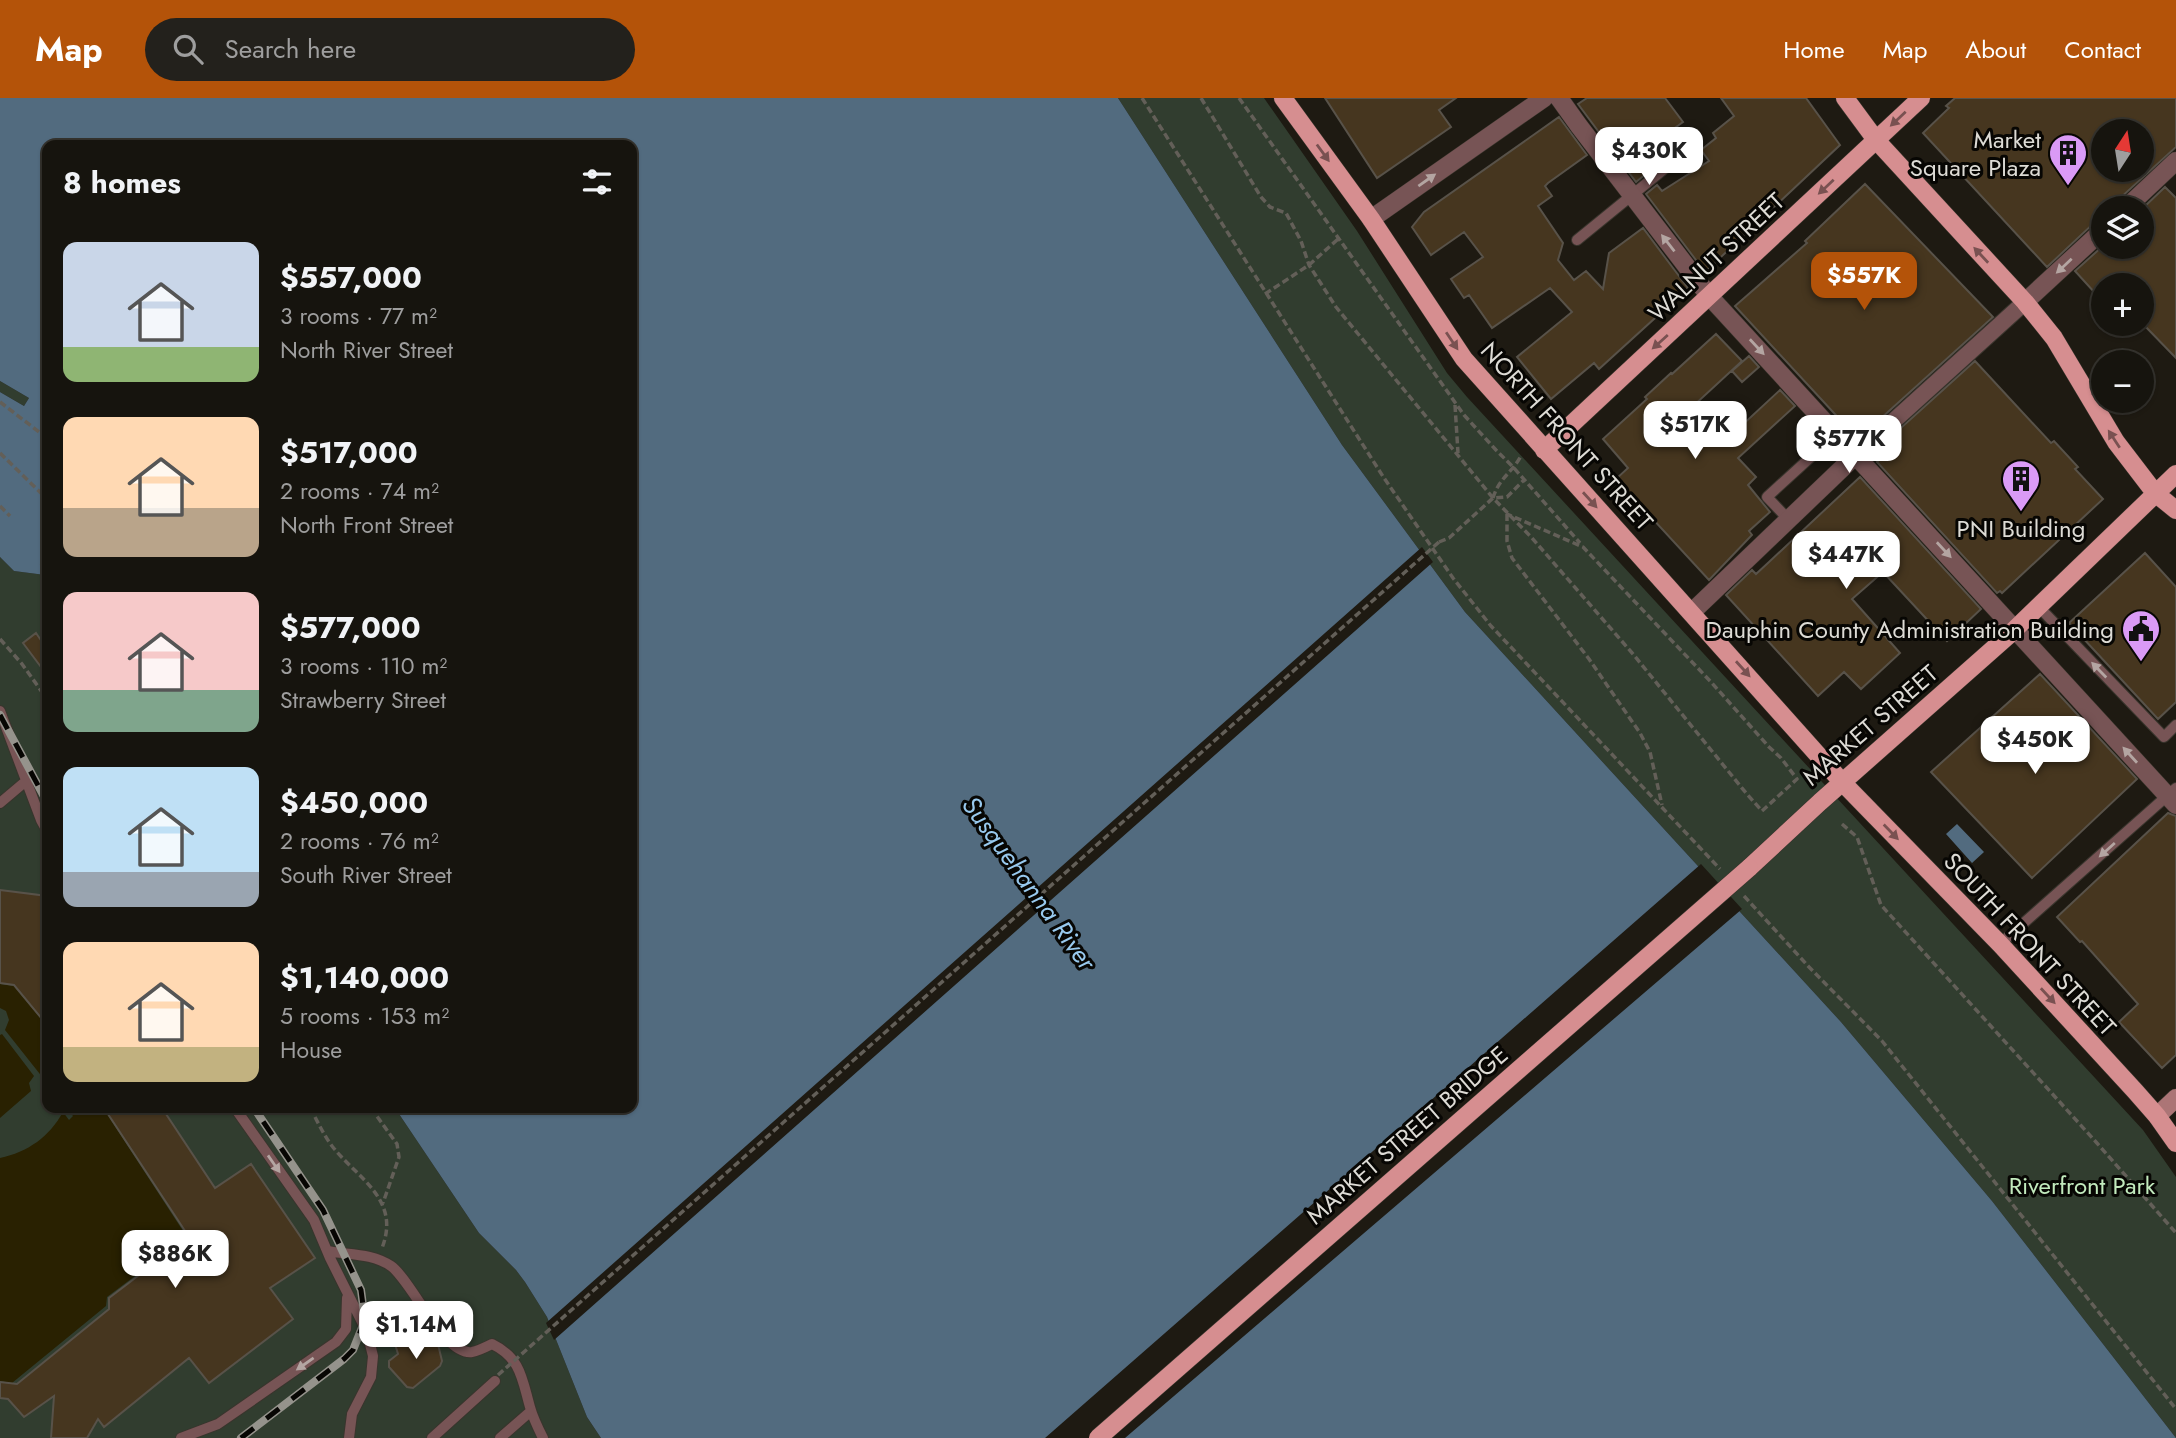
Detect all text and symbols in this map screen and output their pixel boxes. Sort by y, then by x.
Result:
search box [145,18,635,81]
text: Map [35,26,103,73]
icon: search [169,30,207,68]
text: Search here [225,30,356,68]
text: Home [1783,32,1845,67]
text: Map [1883,32,1927,67]
text: About [1965,32,2026,67]
text: Contact [2064,32,2141,67]
one-way arrow [1889,111,1907,127]
north arrow [2091,119,2154,182]
map controls [2091,119,2154,413]
place label: Market Square Plaza [1910,122,2041,185]
pin: $430K [1600,127,1698,187]
building icon: Market Square Plaza [2047,132,2089,187]
text: $430K [1611,133,1687,167]
one-way arrow [1316,144,1330,162]
text: 8 homes [63,161,181,204]
icon: filters [578,163,616,201]
one-way arrow [1418,173,1436,187]
one-way arrow [1818,179,1835,195]
street label: WALNUT STREET [1640,184,1792,330]
button: layers [2091,196,2154,259]
one-way arrow [1662,234,1676,252]
one-way arrow [1974,247,1990,264]
pin: $557K [1815,252,1913,312]
text: $557,000 [280,256,422,299]
one-way arrow [2056,257,2073,273]
text: $557K [1827,258,1901,292]
icon: home [119,270,203,354]
button: + [2091,273,2154,336]
text: 3 rooms · 77 m² [280,299,437,333]
one-way arrow [1445,331,1458,351]
text: North River Street [280,333,453,367]
street label: NORTH FRONT STREET [1473,334,1661,538]
one-way arrow [1651,334,1669,350]
one-way arrow [1748,338,1764,355]
button: − [2091,350,2154,413]
pin: $517K [1646,402,1744,461]
text: $517K [1660,407,1730,441]
pin: $577K [1800,416,1898,475]
text: $577K [1813,421,1885,455]
one-way arrow [2108,429,2121,448]
text: $517,000 [280,431,418,474]
icon: home [119,445,203,529]
building icon: PNI Building [2000,458,2042,513]
text: 2 rooms · 74 m² [280,474,439,508]
one-way arrow [1582,491,1598,509]
text: North Front Street [280,508,453,542]
place label: PNI Building [1957,511,2085,546]
pin: $447K [1797,532,1895,591]
text: $447K [1808,537,1884,571]
one-way arrow [1935,541,1951,558]
text: $577,000 [280,606,421,649]
public building icon: Dauphin County Administration Building [2120,608,2162,663]
place label: Dauphin County Administration Building [1706,612,2114,647]
icon: home [119,620,203,704]
text: 3 rooms · 110 m² [280,649,447,683]
street label: MARKET STREET [1795,656,1945,794]
one-way arrow [1735,660,1751,678]
one-way arrow [2092,662,2108,679]
text: Strawberry Street [280,683,446,717]
pin: $450K [1986,716,2084,776]
text: $450K [1997,722,2073,756]
one-way arrow [2122,746,2138,764]
text: $450,000 [280,781,428,824]
water label: Susquehanna River [953,788,1106,979]
icon: home [119,795,203,879]
one-way arrow [1882,823,1898,840]
text: 2 rooms · 76 m² [280,824,439,858]
one-way arrow [2098,841,2115,857]
street label: SOUTH FRONT STREET [1936,845,2124,1043]
text: South River Street [280,858,452,892]
text: $1,140,000 [280,956,449,999]
icon: home [119,970,203,1054]
one-way arrow [2039,987,2055,1004]
text: 5 rooms · 153 m² [280,999,449,1033]
text: House [280,1033,342,1067]
street label: MARKET STREET BRIDGE [1298,1037,1516,1233]
one-way arrow [267,1155,281,1173]
park label: Riverfront Park [2009,1168,2156,1203]
pin: $886K [126,1230,224,1290]
text: $886K [138,1236,212,1270]
pin: $1.14M [359,1302,473,1361]
text: $1.14M [375,1307,457,1341]
one-way arrow [296,1357,314,1371]

